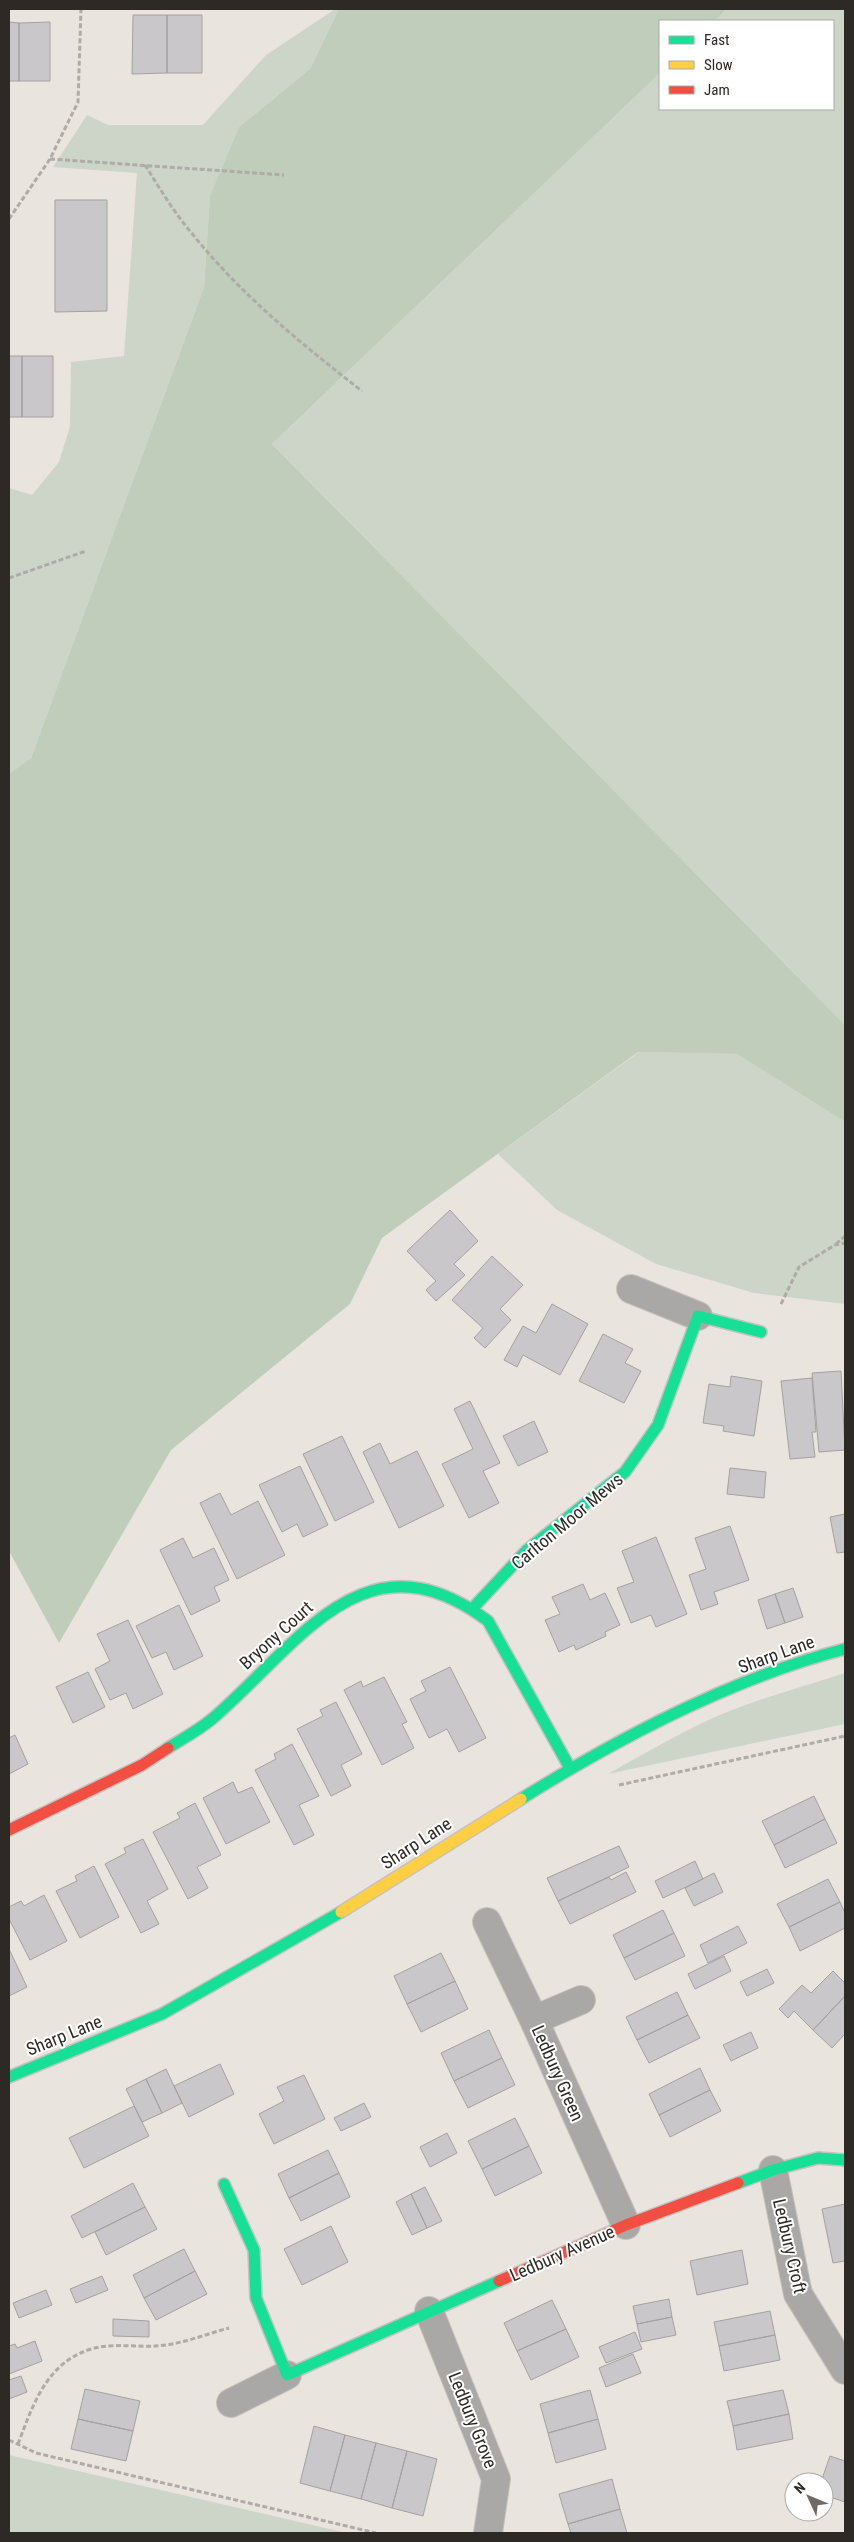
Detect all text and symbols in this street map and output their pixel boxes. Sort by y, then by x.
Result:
legend [659,20,834,110]
text: Fast [704,31,729,49]
text: Slow [704,56,733,74]
text: Jam [704,81,730,99]
street label: Carlton Moor Mews [507,1468,627,1574]
street label: Bryony Court [235,1597,317,1673]
street label: Sharp Lane [735,1631,817,1677]
street label: Sharp Lane [377,1813,455,1873]
street label: Sharp Lane [23,2010,105,2060]
street label: Ledbury Green [528,2022,588,2124]
street label: Ledbury Croft [769,2197,811,2295]
street label: Ledbury Avenue [506,2221,618,2285]
street label: Ledbury Grove [444,2369,502,2471]
north arrow [784,2472,834,2522]
text: N [791,2479,808,2497]

